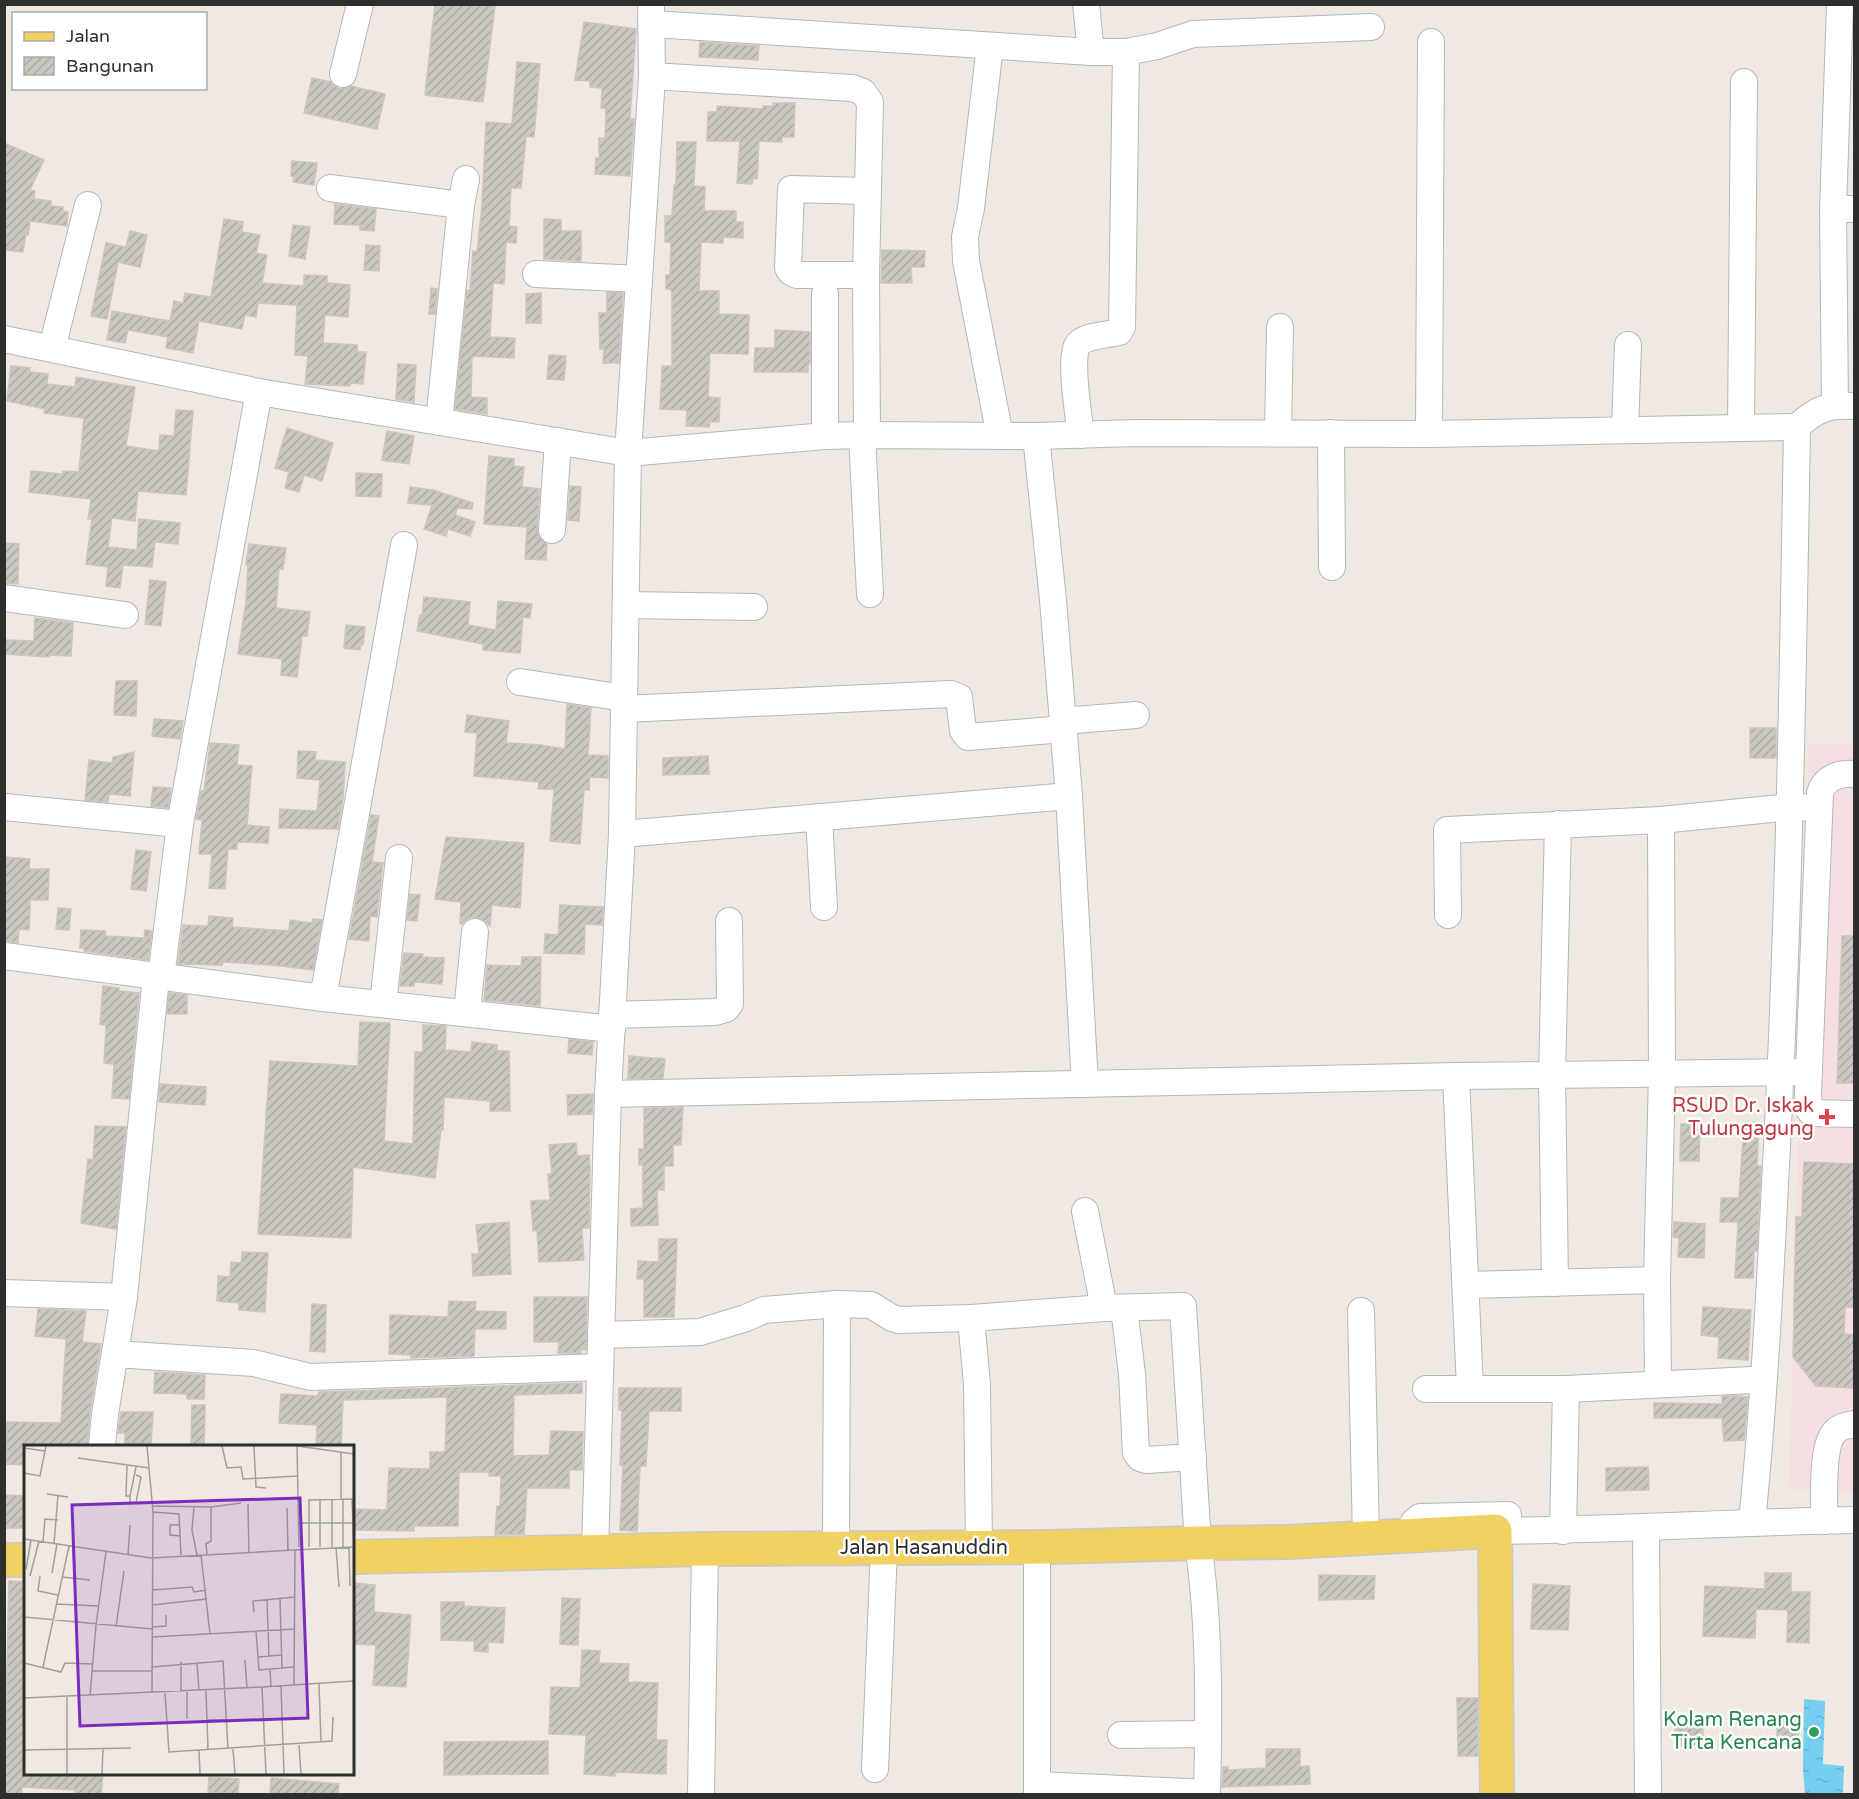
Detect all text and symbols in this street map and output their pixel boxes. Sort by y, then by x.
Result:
legend [12,12,207,90]
text: Jalan [66,25,110,47]
text: Bangunan [66,55,154,77]
place label: RSUD Dr. Iskak Tulungagung [1672,1094,1814,1141]
marker: RSUD Dr. Iskak Tulungagung [1818,1108,1836,1126]
inset map [24,1445,354,1775]
street label: Jalan Hasanuddin [840,1536,1008,1560]
place label: Kolam Renang Tirta Kencana [1663,1708,1802,1755]
marker: Kolam Renang Tirta Kencana [1807,1725,1821,1739]

